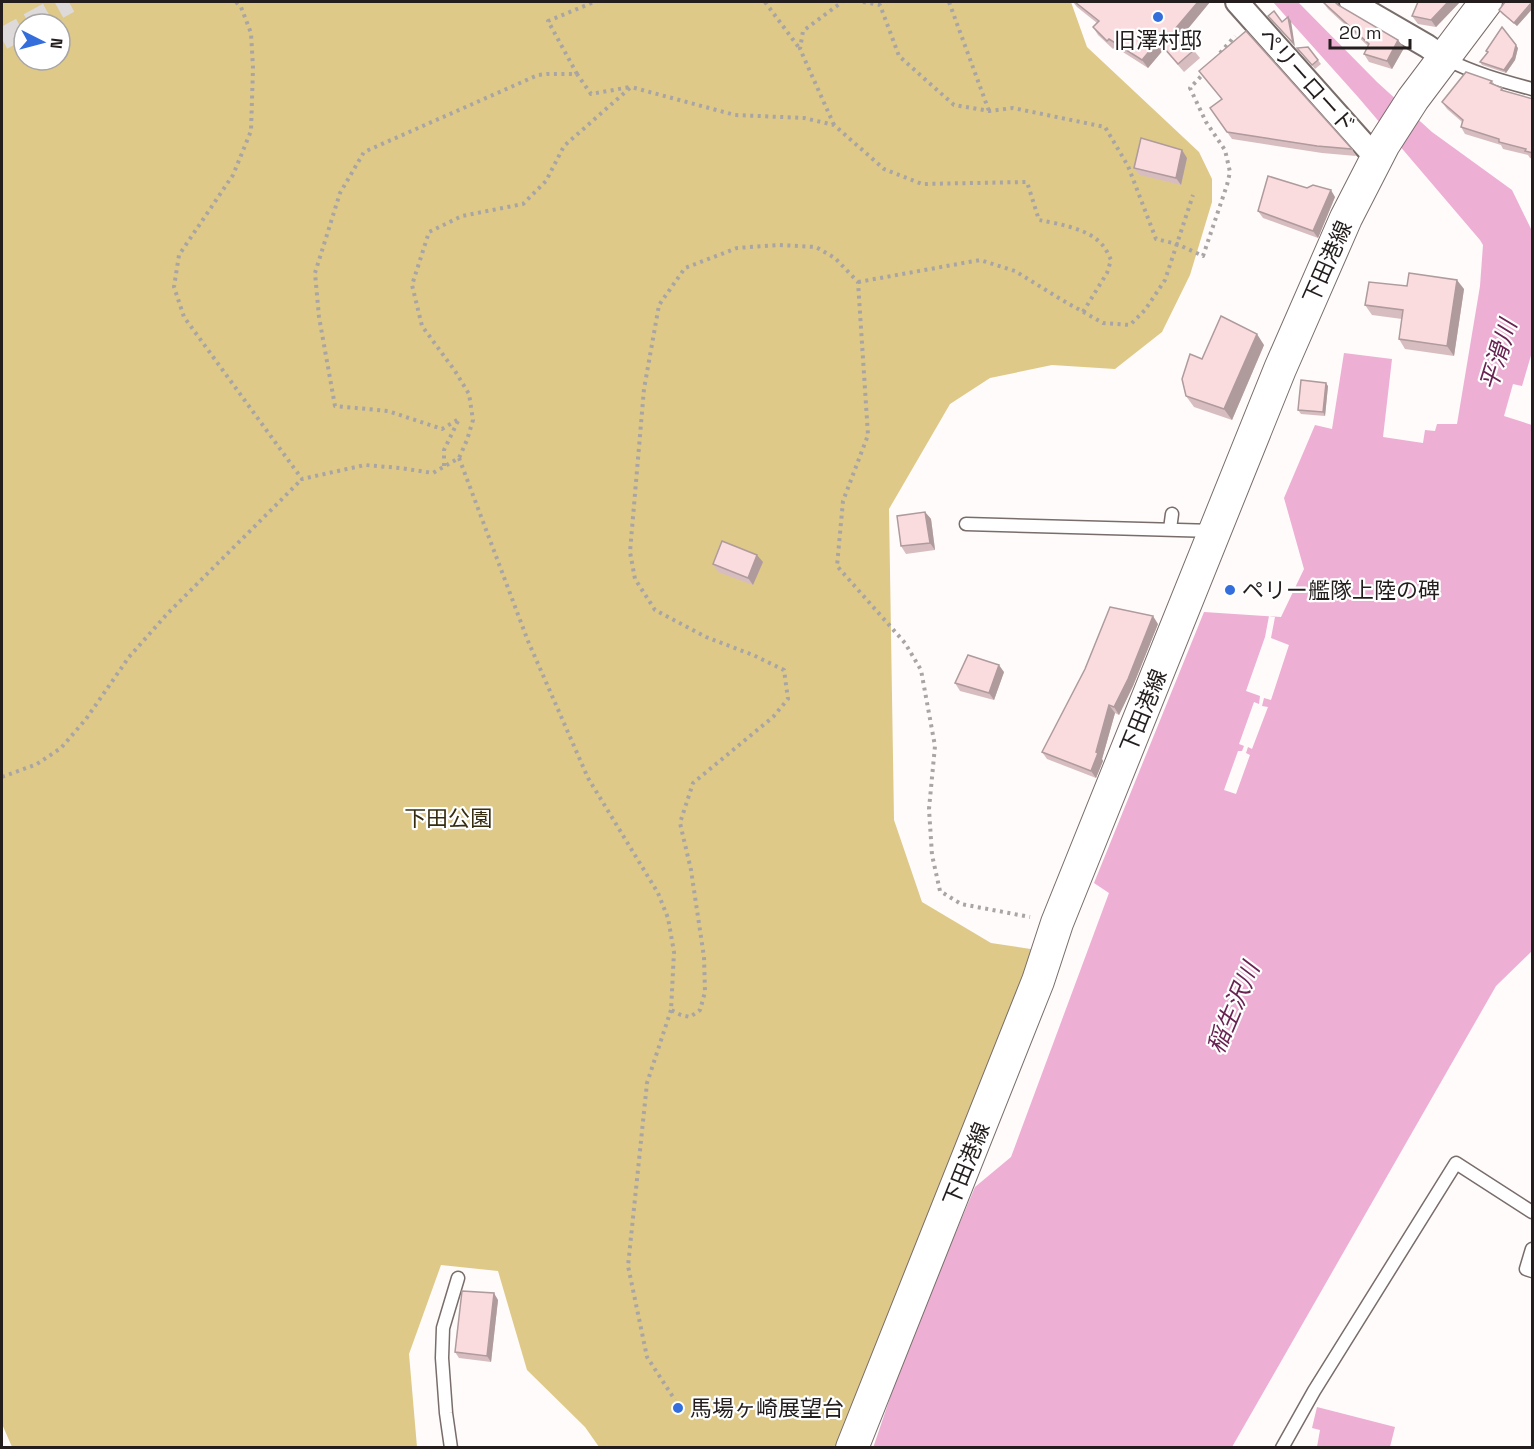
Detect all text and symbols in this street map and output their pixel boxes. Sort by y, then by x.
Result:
marker: 旧澤村邸 [1151,10,1165,24]
north arrow [12,12,72,72]
scale bar [1330,12,1410,50]
text: 20 m [1339,21,1382,44]
street label: ペリーロード [1252,22,1362,138]
place label: 旧澤村邸 [1114,26,1202,54]
text: N [45,37,67,50]
street label: 下田港線 [1296,216,1358,308]
water label: 平滑川 [1473,313,1524,394]
place label: ペリー艦隊上陸の碑 [1242,576,1440,604]
marker: ペリー艦隊上陸の碑 [1223,583,1237,597]
street label: 下田港線 [1114,665,1172,757]
park label: 下田公園 [404,804,492,832]
water label: 稲生沢川 [1200,955,1267,1058]
street label: 下田港線 [937,1118,995,1210]
place label: 馬場ヶ崎展望台 [690,1394,844,1422]
marker: 馬場ヶ崎展望台 [671,1401,685,1415]

